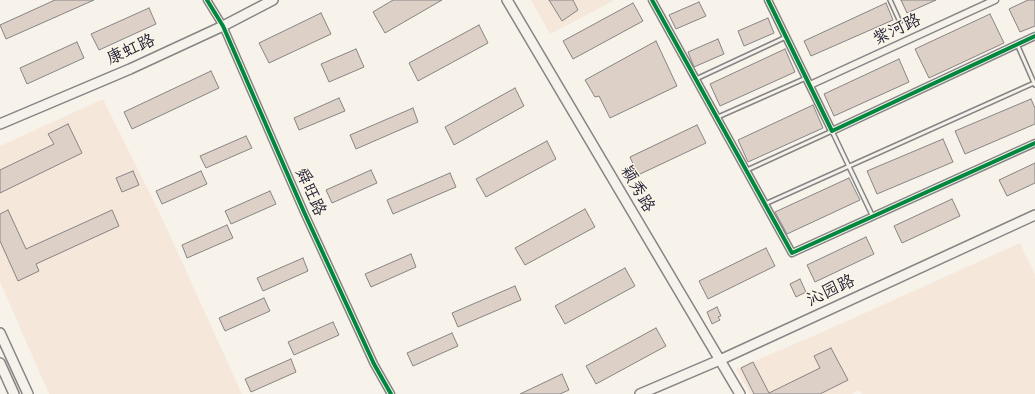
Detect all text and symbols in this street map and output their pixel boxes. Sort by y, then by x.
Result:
street label: 紫河路 [870,10,924,50]
street label: 康虹路 [104,30,158,70]
street label: 颖秀路 [615,162,659,216]
street label: 舜旺路 [290,165,330,219]
street label: 沁园路 [804,271,858,311]

